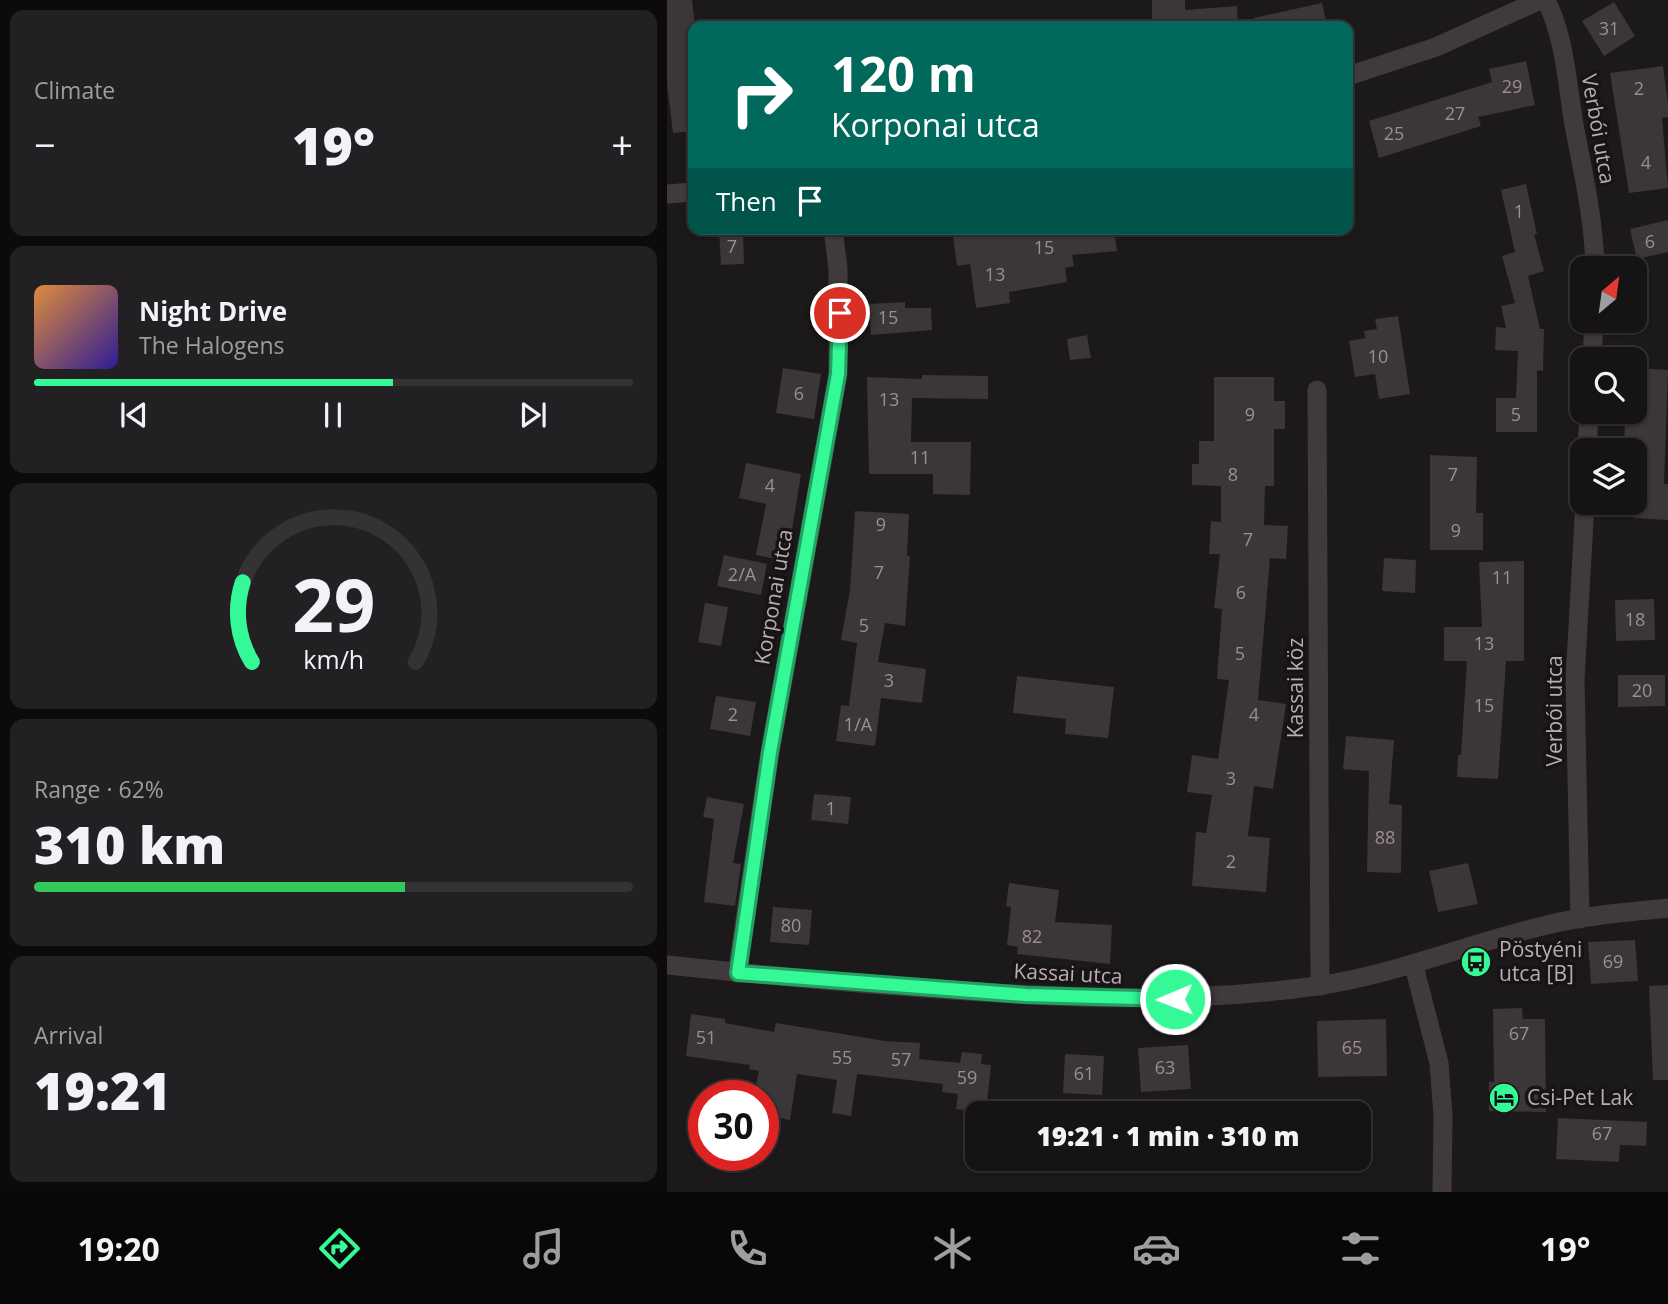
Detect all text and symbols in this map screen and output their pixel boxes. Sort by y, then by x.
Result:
house number: 31 [1599,16,1619,40]
text: 120 m [831,40,976,106]
icon: right [716,49,807,140]
street label: Verbói utca [1576,72,1622,186]
text: Climate [34,74,115,106]
house number: 29 [1502,74,1522,98]
house number: 2 [1634,76,1644,100]
house number: 27 [1445,101,1465,125]
text: Korponai utca [831,103,1040,146]
text: 19° [292,109,375,180]
text: − [34,118,56,170]
text: + [611,118,633,170]
house number: 25 [1384,121,1404,145]
house number: 4 [1641,150,1651,174]
icon: arrive [791,182,829,220]
text: Then [716,183,777,219]
house number: 1 [1514,199,1524,223]
house number: 6 [1645,229,1655,253]
house number: 7 [727,234,737,258]
house number: 15 [1034,235,1054,259]
north arrow [1570,256,1647,332]
map controls [1570,256,1647,515]
house number: 13 [985,262,1005,286]
pin [810,283,870,343]
text: Night Drive [139,293,287,329]
icon: arrive [821,294,859,332]
house number: 15 [878,305,898,329]
text: The Halogens [139,329,285,361]
house number: 10 [1368,344,1388,368]
button: search [1570,347,1647,424]
house number: 6 [794,381,804,405]
house number: 13 [879,387,899,411]
icon: previous [115,396,153,434]
icon: pause [314,396,352,434]
icon: next [514,396,552,434]
house number: 9 [1245,402,1255,426]
house number: 5 [1511,402,1521,426]
button: layers [1570,438,1647,515]
house number: 11 [910,445,930,469]
house number: 8 [1228,462,1238,486]
house number: 7 [1448,462,1458,486]
house number: 4 [765,473,775,497]
house number: 9 [876,512,886,536]
house number: 9 [1451,518,1461,542]
street label: Korponai utca [747,527,799,667]
house number: 7 [1243,527,1253,551]
text: 29 [292,554,375,653]
house number: 7 [874,560,884,584]
house number: 2/A [728,562,757,586]
house number: 11 [1492,565,1512,589]
house number: 6 [1236,580,1246,604]
house number: 18 [1625,607,1645,631]
house number: 5 [859,613,869,637]
house number: 13 [1474,631,1494,655]
street label: Kassai köz [1281,638,1309,738]
house number: 5 [1235,641,1245,665]
text: km/h [303,642,364,676]
street label: Verbói utca [1540,655,1568,767]
house number: 3 [884,668,894,692]
house number: 20 [1632,678,1652,702]
house number: 15 [1474,693,1494,717]
house number: 2 [728,702,738,726]
house number: 4 [1249,702,1259,726]
house number: 1/A [844,712,873,736]
house number: 3 [1226,766,1236,790]
text: Range · 62% [34,773,164,805]
house number: 1 [826,796,836,820]
text: 310 km [34,808,225,879]
house number: 88 [1375,825,1395,849]
house number: 2 [1226,849,1236,873]
house number: 80 [781,913,801,937]
house number: 82 [1022,924,1042,948]
place label: Pöstyéni utca [B] [1499,935,1582,987]
bus stop icon: Pöstyéni utca [B] [1459,945,1493,979]
house number: 69 [1603,949,1623,973]
street label: Kassai utca [1013,956,1123,990]
position arrow [1138,962,1212,1036]
text: Arrival [34,1019,103,1051]
house number: 67 [1509,1021,1529,1045]
house number: 51 [696,1025,716,1049]
house number: 65 [1342,1035,1362,1059]
house number: 55 [832,1045,852,1069]
house number: 57 [891,1047,911,1071]
text: 19:21 [34,1054,171,1125]
house number: 63 [1155,1055,1175,1079]
house number: 61 [1074,1061,1094,1085]
house number: 59 [957,1065,977,1089]
speed limit sign: 30 [688,1080,779,1171]
hotel icon: Csi-Pet Lak [1487,1081,1521,1115]
place label: Csi-Pet Lak [1527,1083,1633,1111]
text: 19:21 · 1 min · 310 m [1037,1118,1299,1154]
house number: 67 [1592,1121,1612,1145]
icon: directions [315,1224,364,1273]
icon: music [519,1224,568,1273]
icon: phone [723,1224,772,1273]
icon: climate [928,1224,977,1273]
icon: car [1132,1224,1181,1273]
icon: filters [1336,1224,1385,1273]
text: 19:20 [78,1227,160,1270]
text: 19° [1540,1227,1590,1270]

